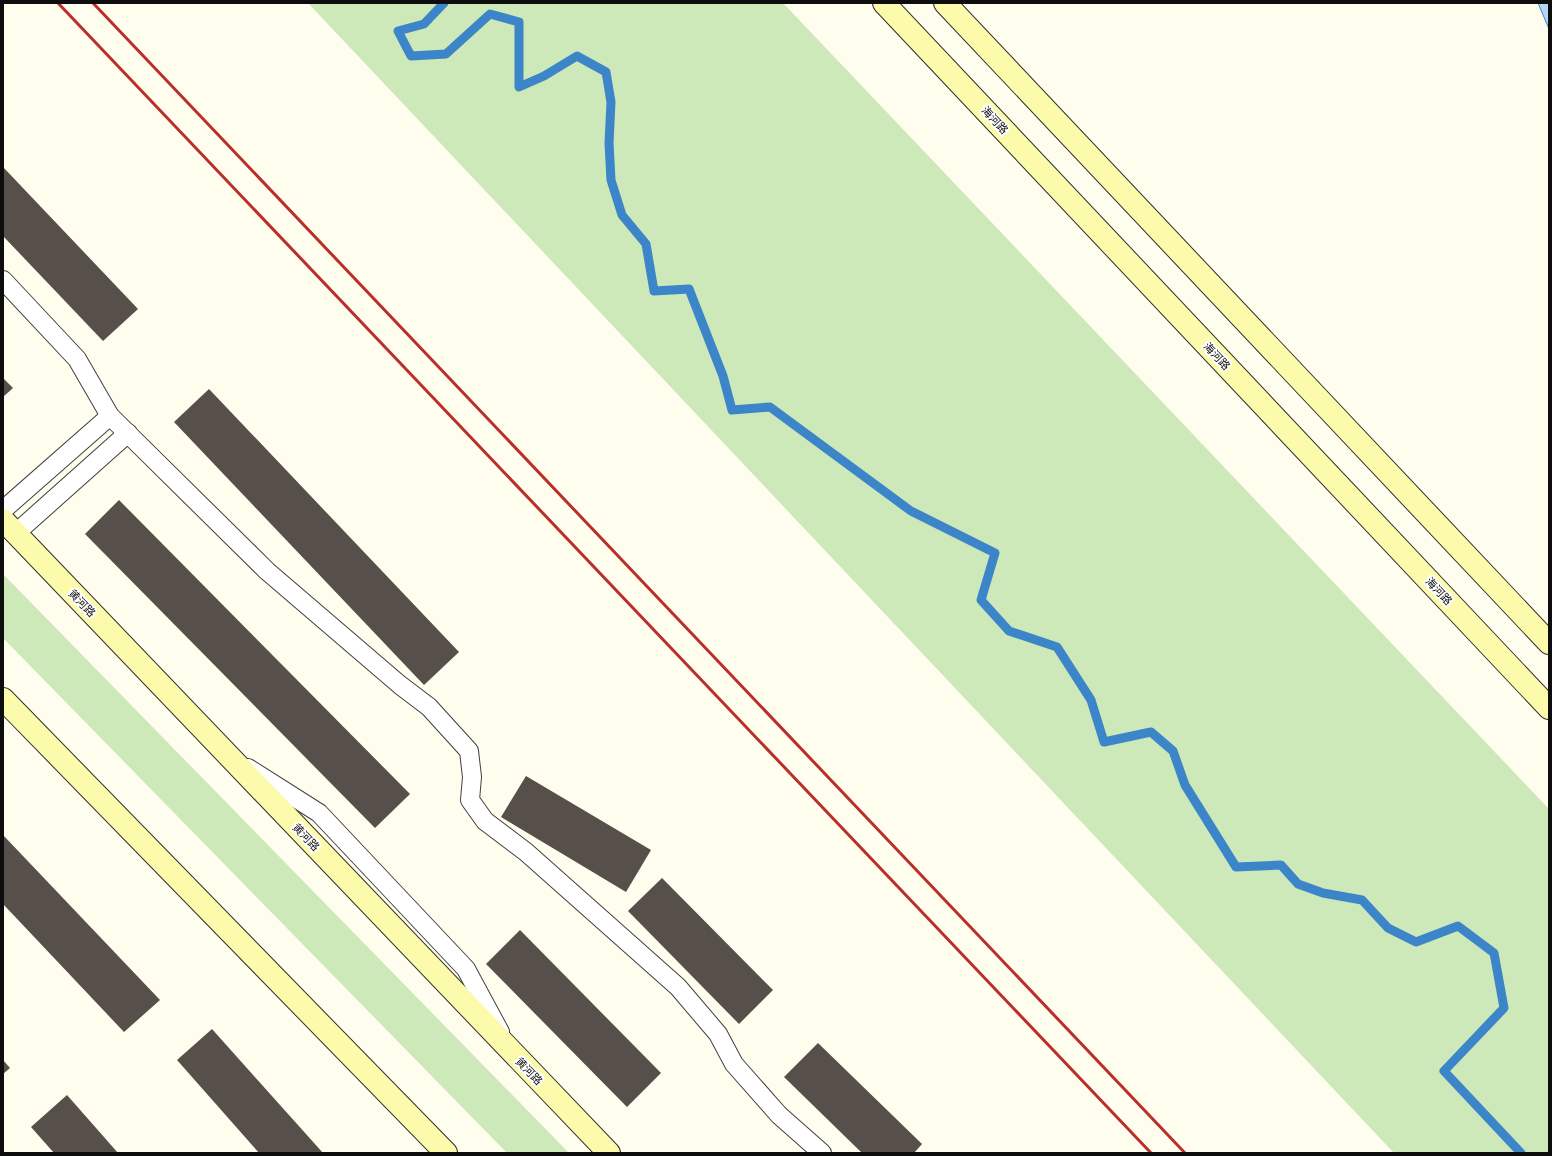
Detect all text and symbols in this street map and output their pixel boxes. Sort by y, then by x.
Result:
street label: 海河路 [979,104,1011,136]
street label: 海河路 [1201,340,1233,372]
street label: 海河路 [1423,575,1455,607]
street label: 黄河路 [66,587,98,619]
street label: 黄河路 [290,821,322,853]
street label: 黄河路 [513,1055,545,1087]

